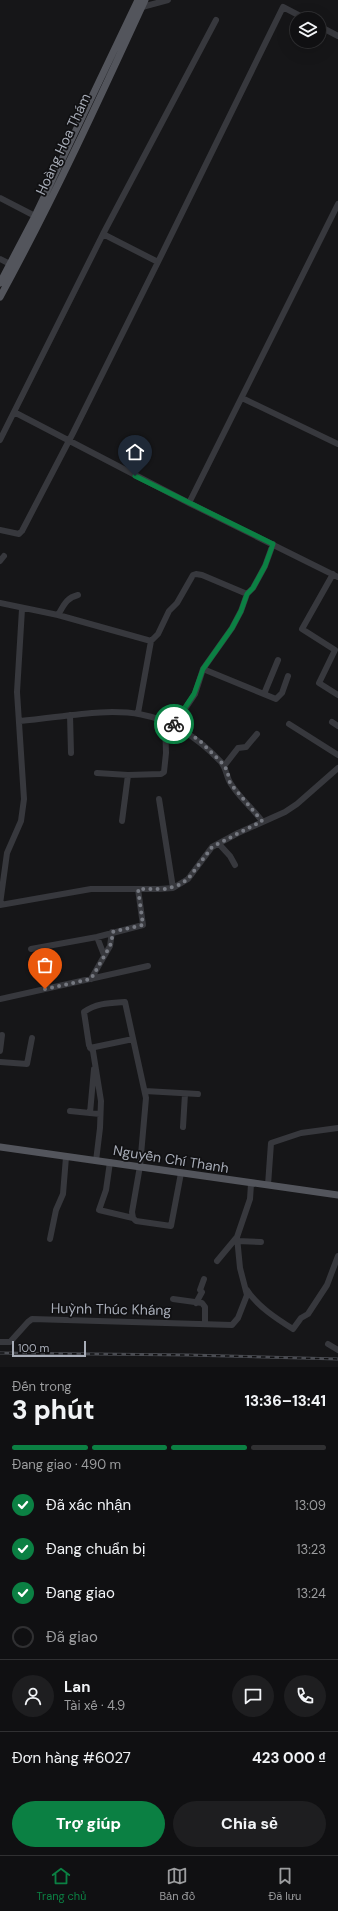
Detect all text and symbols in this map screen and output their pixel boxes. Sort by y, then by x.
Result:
map controls [290,12,326,48]
button: layers [290,12,326,48]
street label: Hoàng Hoa Thám [32,90,94,198]
pin [118,435,152,476]
icon: home [124,441,146,463]
courier [154,704,194,744]
icon: bike [163,713,185,735]
pin [28,948,62,989]
icon: bag [34,954,56,976]
street label: Nguyễn Chí Thanh [112,1141,230,1177]
street label: Huỳnh Thúc Kháng [51,1299,172,1319]
scale bar [12,1339,86,1358]
text: 100 m [18,1341,49,1355]
text: Đến trong [12,1378,72,1395]
text: 13:36–13:41 [245,1391,326,1411]
text: 3 phút [12,1393,95,1427]
text: Đang giao · 490 m [12,1456,121,1473]
icon: check [12,1494,34,1516]
text: Đã xác nhận [46,1495,131,1515]
text: 13:09 [295,1497,326,1514]
icon: check [12,1538,34,1560]
text: Đang chuẩn bị [46,1539,145,1559]
text: 13:23 [296,1541,326,1558]
icon: check [12,1582,34,1604]
text: Đang giao [46,1583,115,1603]
text: 13:24 [296,1585,326,1602]
text: Đã giao [46,1627,98,1647]
button: person [12,1675,54,1717]
button: chat [232,1675,274,1717]
button: phone [284,1675,326,1717]
text: Lan [64,1677,90,1697]
text: Tài xế · 4.9 [64,1697,125,1714]
text: Đơn hàng #6027 [12,1748,131,1768]
text: 423 000 ₫ [252,1748,326,1768]
button: Trợ giúp [12,1801,165,1847]
button: Chia sẻ [173,1801,326,1847]
tab: Trang chủ [37,1865,86,1903]
tab: Bản đồ [159,1865,195,1903]
tab: Đã lưu [269,1865,301,1903]

